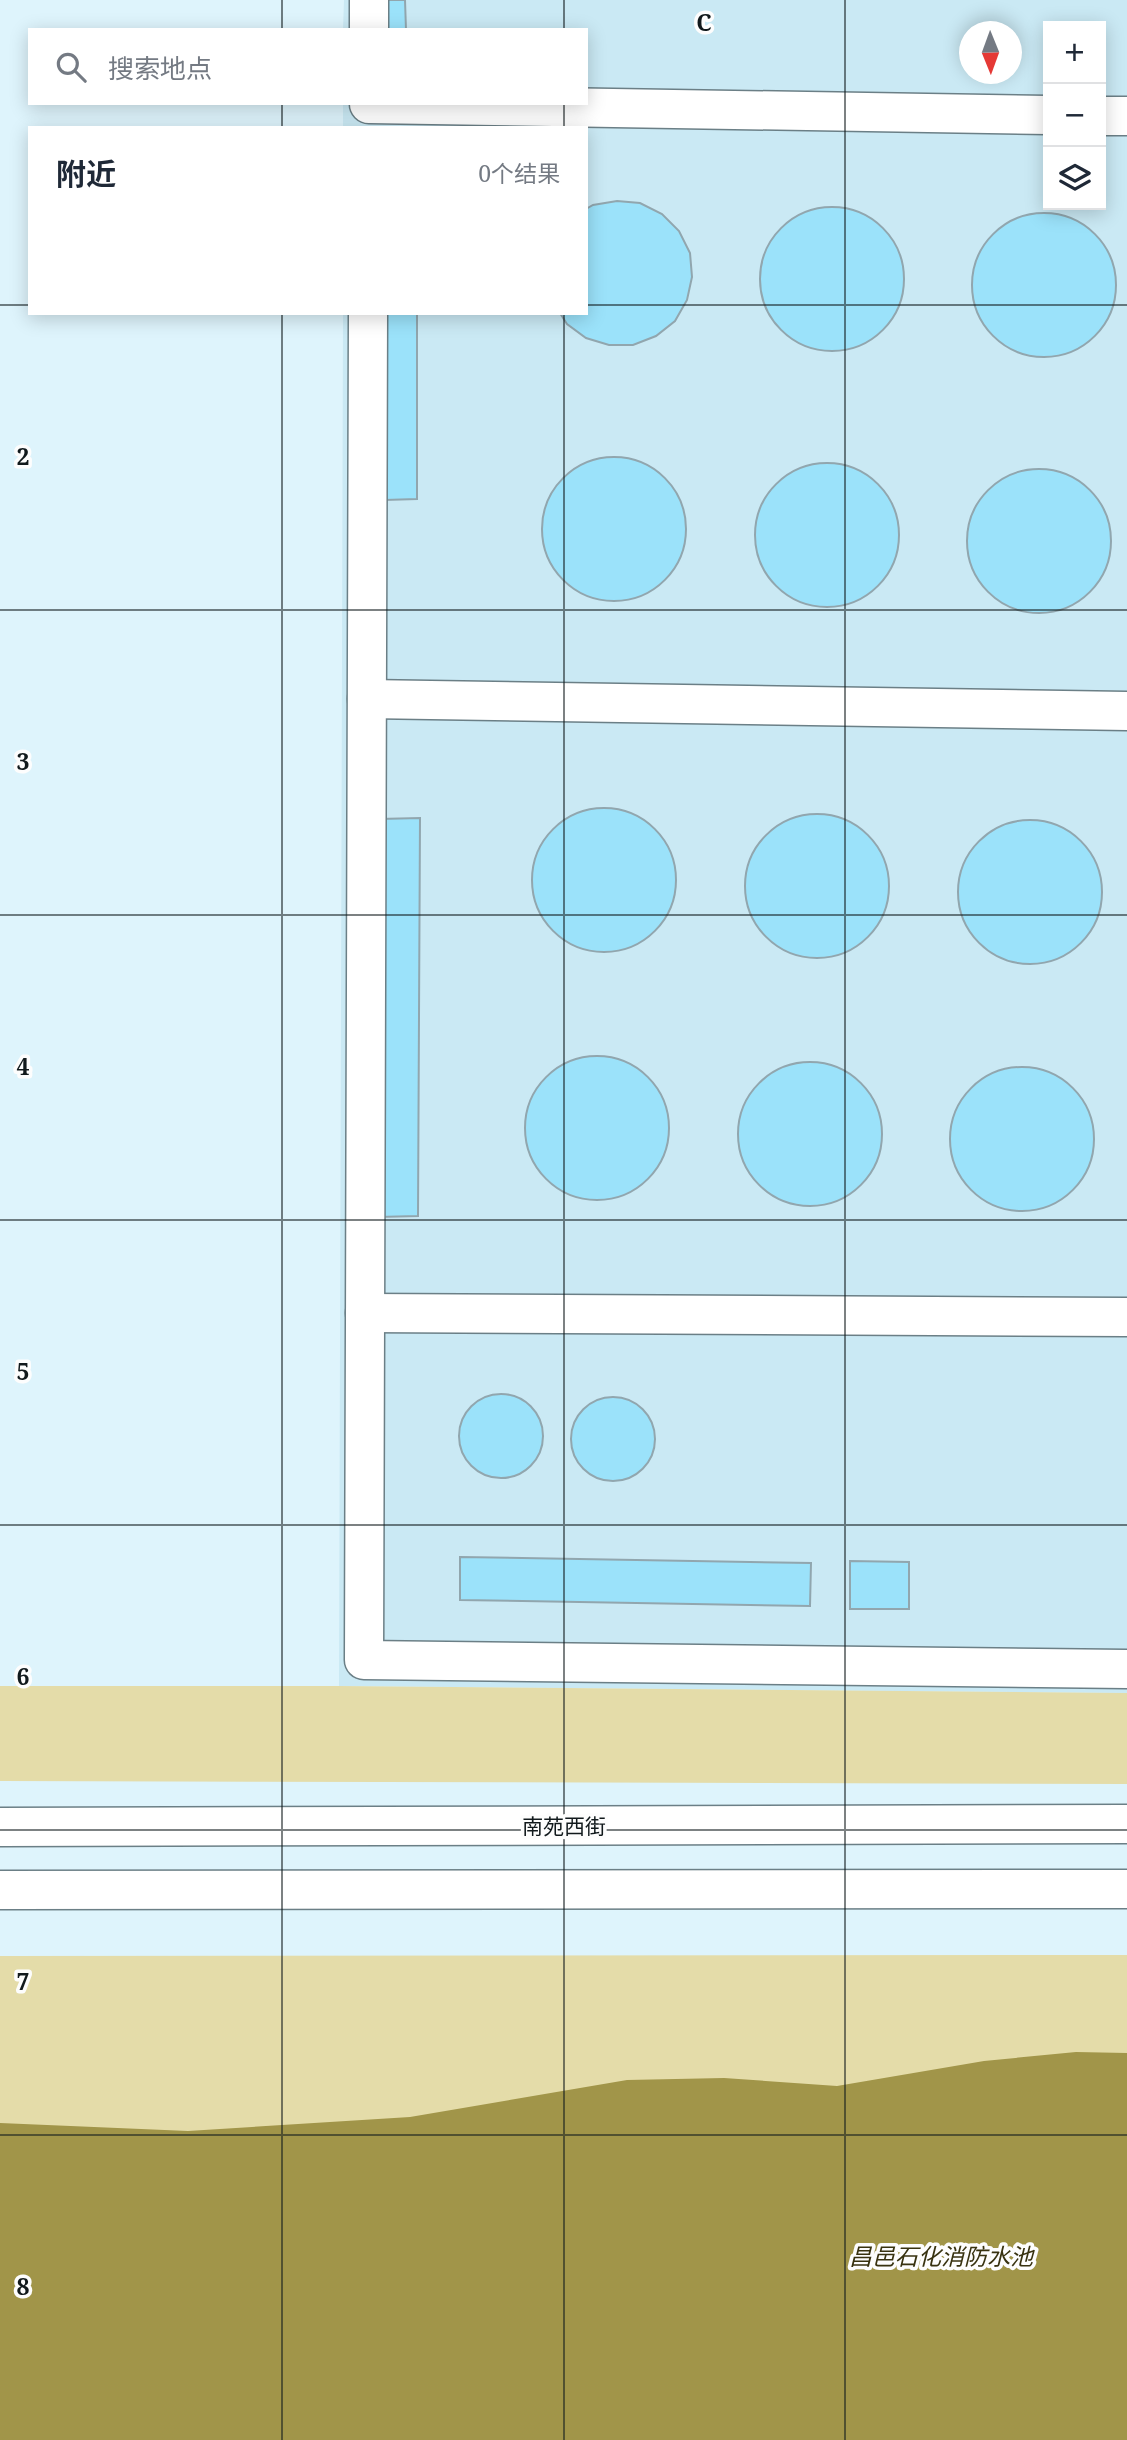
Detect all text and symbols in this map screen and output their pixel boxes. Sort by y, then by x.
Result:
text: C [696,6,712,38]
north arrow [959,21,1022,84]
map controls [1043,21,1106,210]
button: + [1043,21,1106,84]
search box [28,28,588,105]
icon: search [52,48,90,86]
text: 搜索地点 [108,50,212,86]
button: − [1043,84,1106,147]
button: layers [1043,147,1106,210]
text: 附近 [56,153,116,194]
text: 0个结果 [478,157,560,189]
text: 2 [17,440,30,472]
text: 3 [17,745,30,777]
text: 4 [17,1050,30,1082]
text: 5 [17,1355,30,1387]
text: 6 [17,1660,30,1692]
street label: 南苑西街 [522,1812,606,1840]
text: 7 [17,1965,30,1997]
water label: 昌邑石化消防水池 [849,2240,1035,2272]
text: 8 [17,2270,30,2302]

